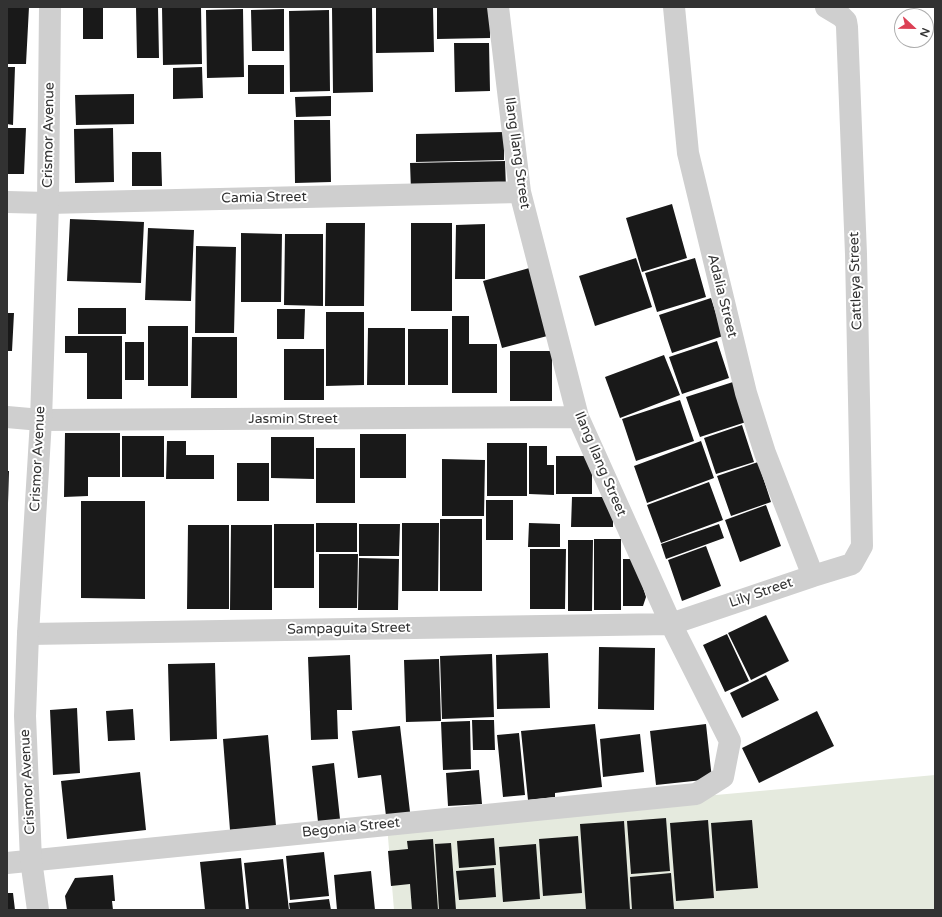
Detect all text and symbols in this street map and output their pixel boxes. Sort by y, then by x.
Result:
north arrow [894,8,934,48]
text: N [917,26,932,39]
street label: Crismor Avenue [40,82,58,188]
street label: Ilang Ilang Street [501,96,533,210]
street label: Camia Street [221,189,307,207]
street label: Cattleya Street [846,232,866,330]
street label: Adalia Street [704,253,740,339]
street label: Crismor Avenue [27,406,49,512]
street label: Ilang Ilang Street [570,409,630,519]
street label: Jasmin Street [248,411,338,427]
street label: Lily Street [727,574,795,612]
street label: Sampaguita Street [287,620,411,638]
street label: Crismor Avenue [17,729,39,835]
street label: Begonia Street [301,815,401,841]

